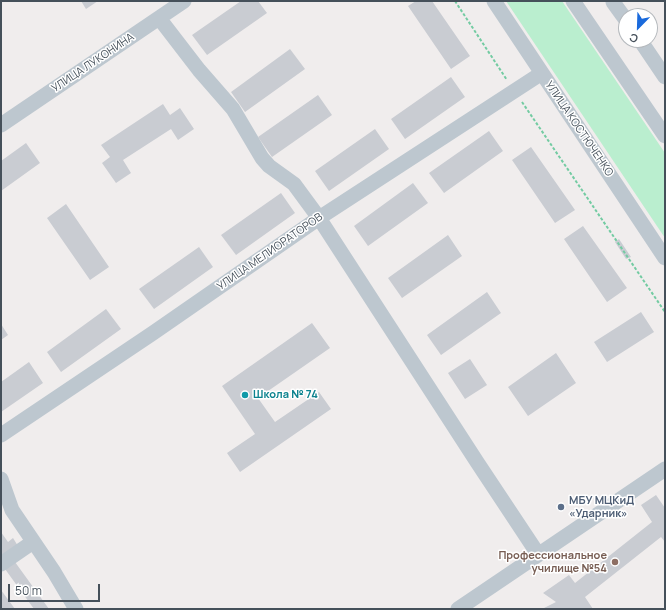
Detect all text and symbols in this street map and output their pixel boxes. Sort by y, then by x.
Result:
north arrow [618,8,658,48]
text: С [627,30,640,47]
street label: УЛИЦА ЛУКОНИНА [49,31,137,95]
street label: УЛИЦА КОСТЮЧЕНКО [542,79,616,179]
street label: УЛИЦА МЕЛИОРАТОРОВ [215,211,325,293]
place label: Школа № 74 [253,388,318,402]
marker: Школа № 74 [240,390,250,400]
place label: МБУ МЦКиД «Ударник» [569,494,634,520]
marker: МБУ МЦКиД «Ударник» [556,502,566,512]
place label: Профессиональное училище №54 [498,549,607,575]
marker: Профессиональное училище №54 [610,557,620,567]
scale bar [10,576,102,602]
text: 50 m [15,582,42,599]

